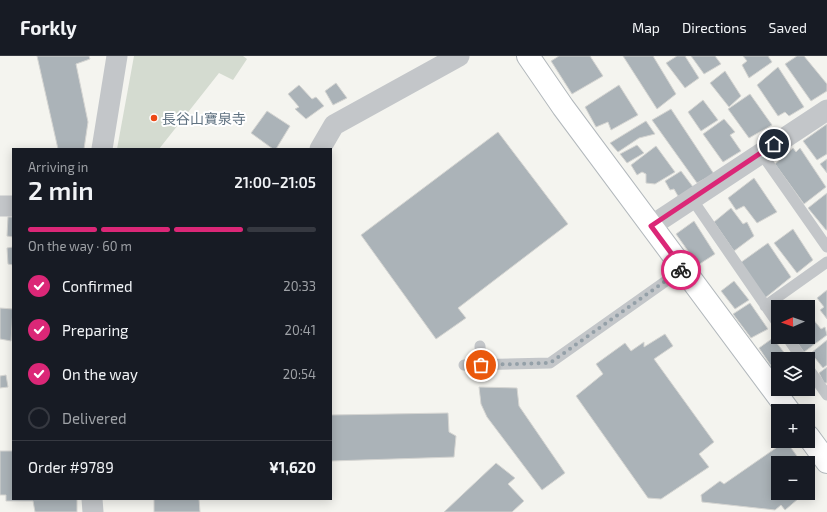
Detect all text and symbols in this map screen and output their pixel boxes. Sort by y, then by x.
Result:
text: Forkly [20,16,77,39]
text: Map [632,19,660,36]
text: Directions [682,19,747,36]
text: Saved [769,19,807,36]
place label: 長谷山寶泉寺 [162,110,246,127]
marker: 長谷山寶泉寺 [149,113,159,123]
pin [757,127,791,161]
icon: home [763,133,785,155]
text: Arriving in [28,159,88,175]
text: 21:00–21:05 [234,173,316,191]
text: 2 min [28,174,94,205]
text: On the way · 60 m [28,238,132,254]
courier [661,250,701,290]
icon: bike [670,259,692,281]
icon: check [28,275,50,297]
text: Confirmed [62,277,133,295]
text: 20:33 [283,278,316,294]
north arrow [771,300,815,344]
map controls [771,300,815,500]
icon: check [28,319,50,341]
text: Preparing [62,321,128,339]
text: 20:41 [285,322,316,338]
pin [464,348,498,382]
button: layers [771,352,815,396]
icon: bag [470,354,492,376]
icon: check [28,363,50,385]
text: On the way [62,365,138,383]
text: 20:54 [283,366,316,382]
button: + [771,404,815,448]
text: Delivered [62,409,127,427]
button: − [771,456,815,500]
text: Order #9789 [28,458,114,476]
text: ¥1,620 [269,458,316,476]

